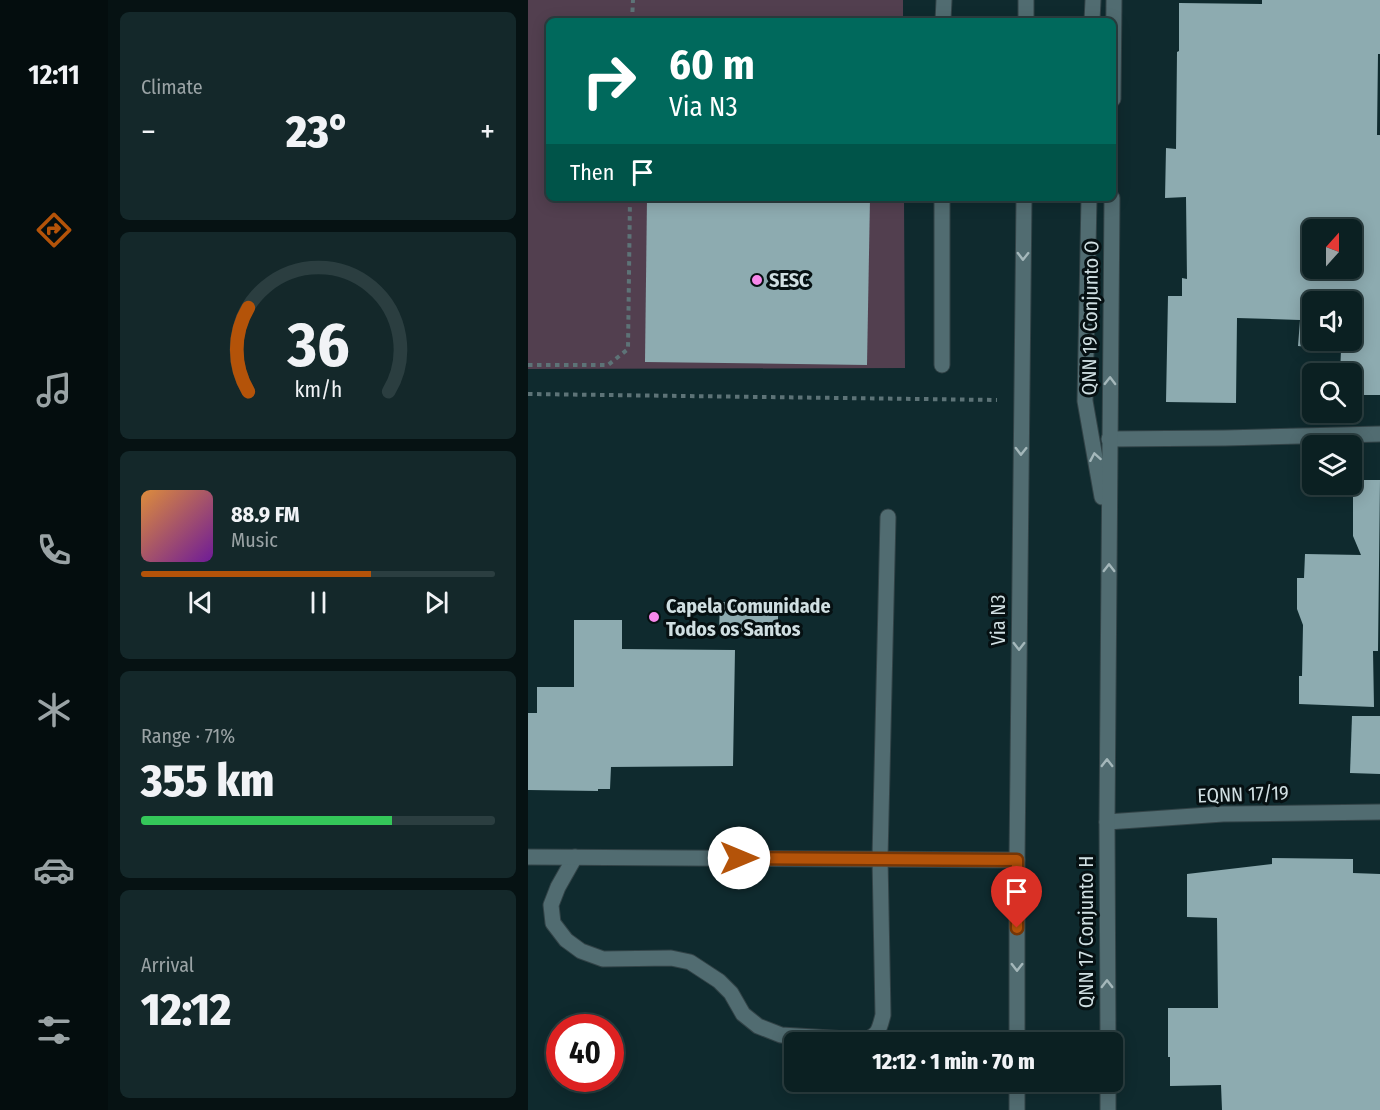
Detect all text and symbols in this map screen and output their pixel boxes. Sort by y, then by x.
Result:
text: 60 m [669,40,755,90]
icon: right [570,42,648,120]
text: 12:11 [28,59,80,91]
text: Climate [141,75,203,99]
text: Via N3 [669,91,738,123]
text: 23° [286,105,350,159]
text: − [141,112,156,152]
text: + [480,112,495,152]
icon: arrive [626,156,659,189]
text: Then [570,159,614,186]
icon: directions [33,209,75,251]
north arrow [1302,219,1362,279]
map controls [1302,219,1362,495]
street label: QNN 19 Conjunto O [1077,240,1103,396]
one-way arrow [1017,252,1029,261]
place label: SESC [769,268,810,292]
marker: SESC [750,273,764,287]
button: sound [1302,291,1362,351]
text: 36 [286,309,349,384]
button: search [1302,363,1362,423]
icon: music [33,369,75,411]
one-way arrow [1104,376,1116,385]
text: km/h [294,378,342,404]
button: layers [1302,435,1362,495]
one-way arrow [1015,447,1027,456]
one-way arrow [1089,453,1102,463]
text: 88.9 FM [231,501,300,528]
text: Music [231,528,278,552]
icon: phone [33,529,75,571]
one-way arrow [1102,564,1115,573]
icon: previous [184,586,217,619]
icon: pause [302,586,335,619]
icon: next [420,586,453,619]
place label: Capela Comunidade Todos os Santos [666,594,831,641]
street label: Via N3 [986,595,1010,645]
marker: Capela Comunidade Todos os Santos [647,610,661,624]
one-way arrow [1013,642,1025,651]
icon: climate [33,689,75,731]
text: Range · 71% [141,724,235,748]
text: 355 km [141,754,274,808]
one-way arrow [1101,759,1113,768]
street label: EQNN 17/19 [1197,780,1289,808]
position arrow [707,826,771,890]
icon: car [33,849,75,891]
street label: QNN 17 Conjunto H [1074,856,1098,1008]
pin [991,866,1042,928]
icon: arrive [1000,875,1033,908]
text: Arrival [141,953,194,977]
one-way arrow [1011,963,1023,972]
one-way arrow [1101,980,1113,989]
text: 12:12 [141,983,231,1037]
icon: filters [33,1009,75,1051]
speed limit sign: 40 [546,1014,624,1092]
text: 12:12 · 1 min · 70 m [872,1048,1035,1075]

